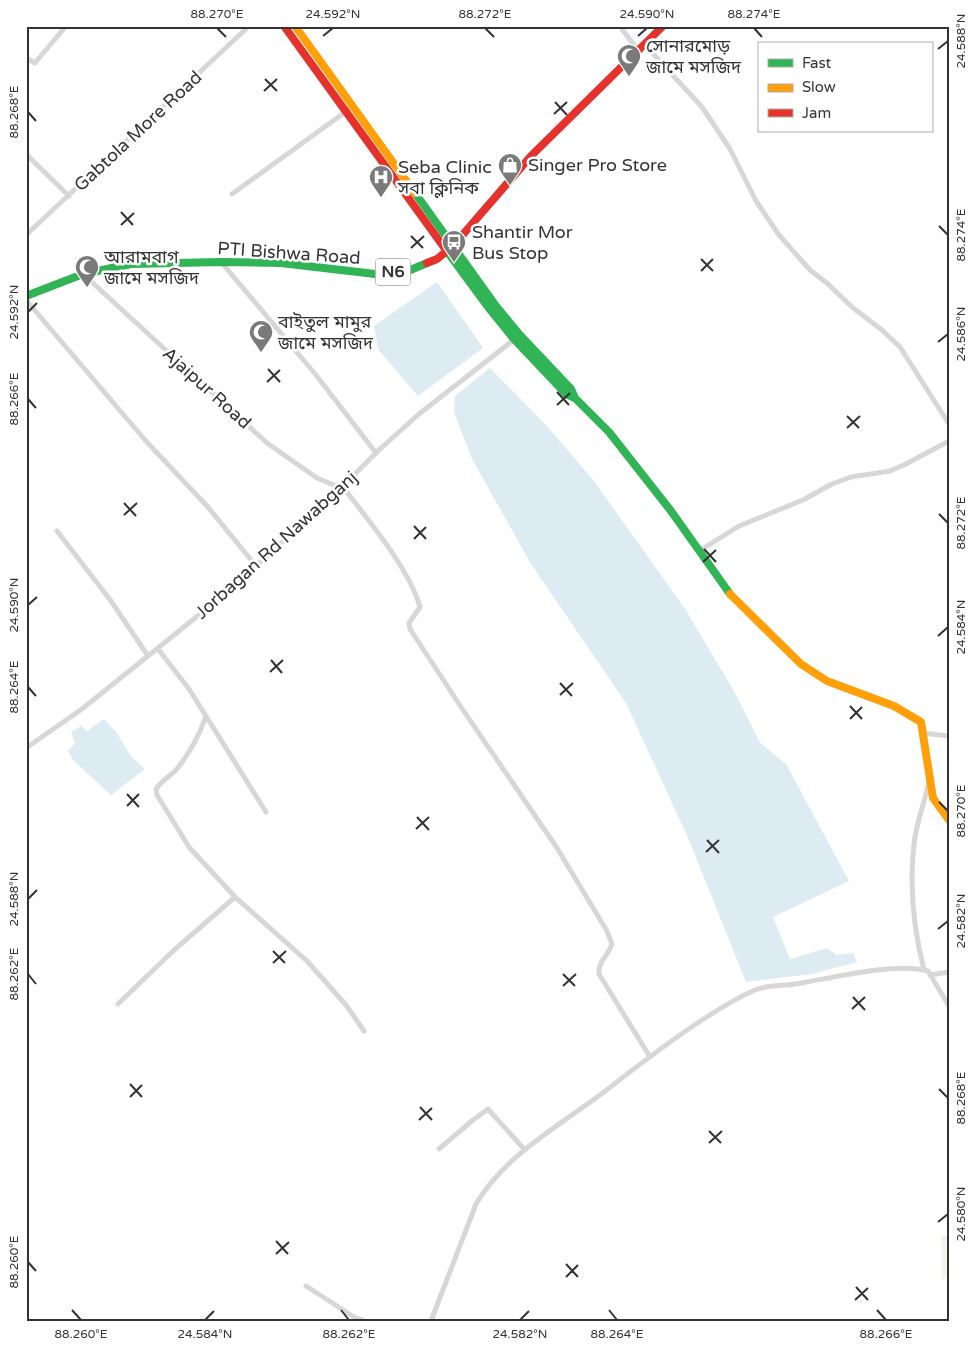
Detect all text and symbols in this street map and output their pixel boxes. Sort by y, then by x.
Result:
text: 88.270°E [191,7,244,21]
text: 24.592°N [306,7,360,21]
text: 88.272°E [459,7,512,21]
text: 24.590°N [620,7,674,21]
text: 88.274°E [728,7,781,21]
text: 24.588°N [954,14,968,68]
place label: সোনারমোড় জামে মসজিদ [645,35,742,78]
legend [758,42,932,132]
mosque icon: সোনারমোড় জামে মসজিদ [616,43,642,77]
text: Fast [802,54,832,72]
street label: Gabtola More Road [69,66,207,196]
text: Slow [802,78,836,96]
text: 88.268°E [7,85,21,139]
text: Jam [802,104,831,122]
shop icon: Singer Pro Store [497,152,523,186]
place label: Singer Pro Store [528,154,667,176]
place label: Seba Clinic সবা ক্লিনিক [397,156,492,199]
hospital icon: Seba Clinic সবা ক্লিনিক [368,164,394,198]
text: 88.274°E [954,208,968,262]
place label: Shantir Mor Bus Stop [472,221,573,264]
bus stop icon: Shantir Mor Bus Stop [441,229,467,263]
street label: PTI Bishwa Road [217,237,361,269]
place label: আরামবাগ জামে মসজিদ [103,246,200,289]
mosque icon: আরামবাগ জামে মসজিদ [74,254,100,288]
road number: N6 [376,258,410,286]
text: 24.592°N [7,285,21,339]
text: 24.586°N [954,307,968,361]
place label: বাইতুল মামুর জামে মসজিদ [277,311,374,354]
mosque icon: বাইতুল মামুর জামে মসজিদ [248,319,274,353]
street label: Ajaipur Road [158,342,256,434]
text: 88.266°E [7,372,21,425]
street label: Jorbagan Rd Nawabganj [190,466,362,624]
text: 88.272°E [954,496,968,550]
text: 24.590°N [7,578,21,632]
text: 24.584°N [954,600,968,654]
text: 88.264°E [7,660,21,714]
text: 88.270°E [954,784,968,838]
text: 24.588°N [7,872,21,926]
text: 24.582°N [954,894,968,948]
text: 88.262°E [7,947,21,1001]
text: 88.268°E [954,1071,968,1125]
text: 24.580°N [954,1187,968,1241]
text: 88.260°E [7,1235,21,1289]
text: 88.260°E [55,1327,108,1341]
text: 24.584°N [178,1327,232,1341]
text: 88.262°E [323,1327,376,1341]
text: 24.582°N [493,1327,547,1341]
text: 88.264°E [591,1327,644,1341]
text: 88.266°E [860,1327,913,1341]

